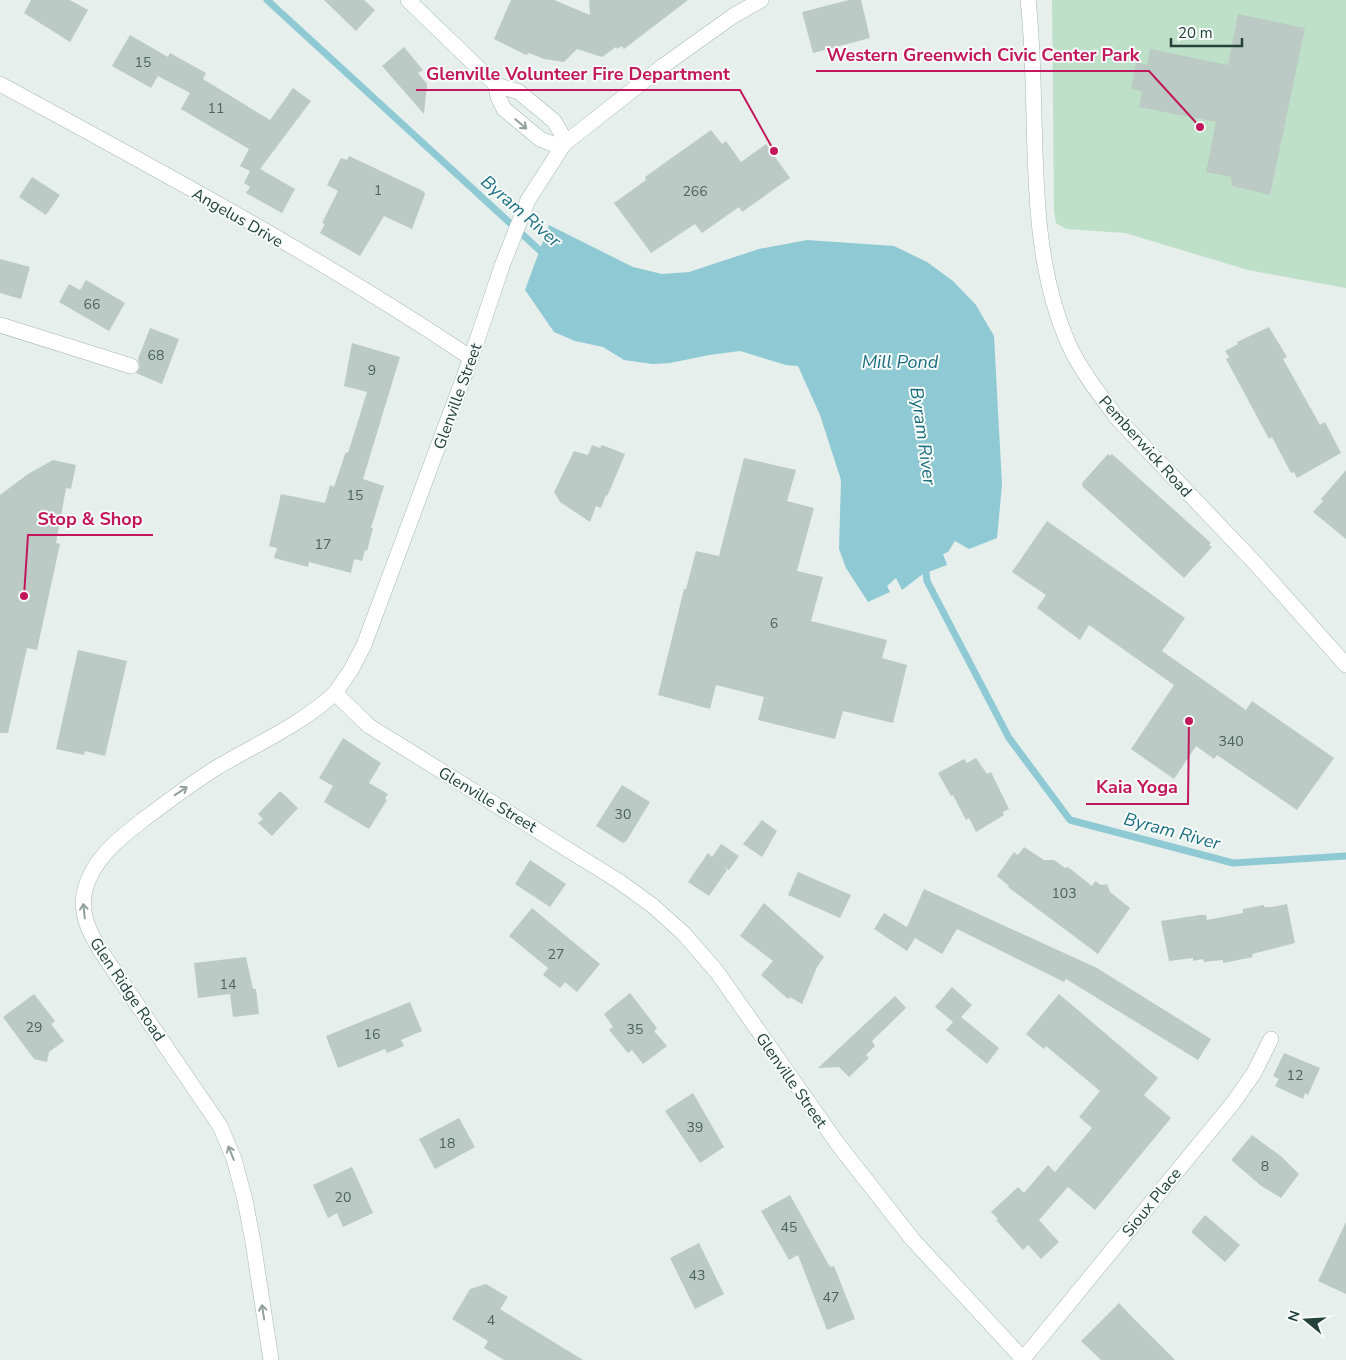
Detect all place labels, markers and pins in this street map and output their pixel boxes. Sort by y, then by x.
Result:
callout: Western Greenwich Civic Center Park [816,38,1149,71]
callout: Glenville Volunteer Fire Department [416,57,740,90]
callout: Stop & Shop [28,502,153,535]
callout: Kaia Yoga [1086,771,1188,804]

